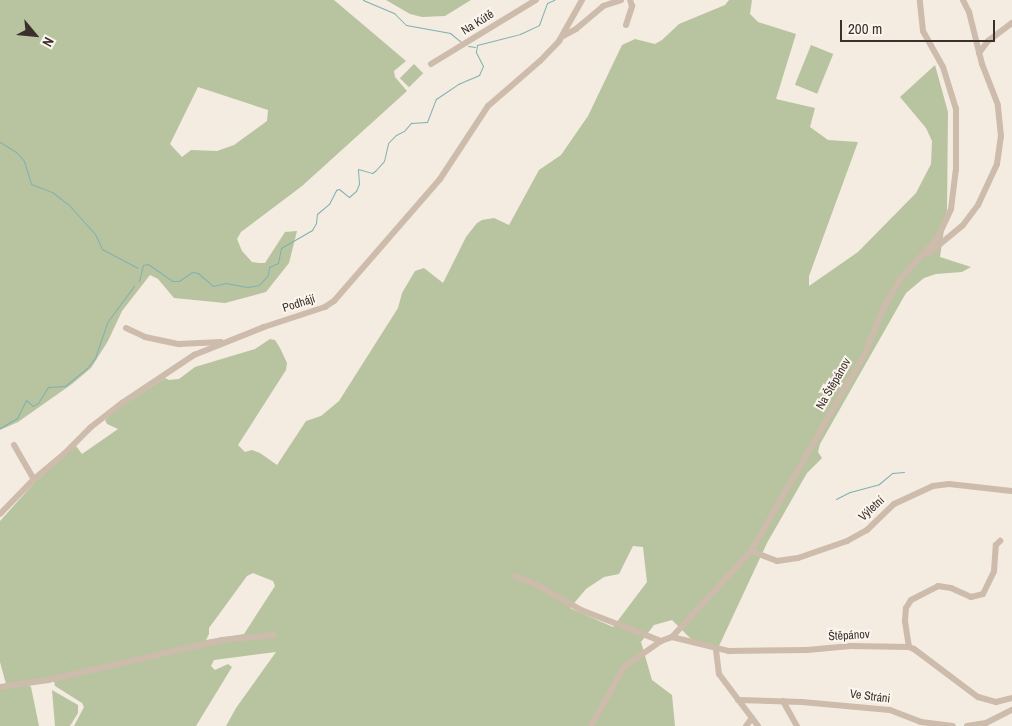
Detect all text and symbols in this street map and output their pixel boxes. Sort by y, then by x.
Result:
street label: Na Kútě [459,7,497,39]
north arrow [10,10,60,60]
scale bar [842,10,997,42]
text: 200 m [848,18,882,39]
text: N [38,34,58,50]
street label: Podhájí [281,292,317,316]
street label: Na Štěpánov [814,356,854,412]
street label: Výletní [856,494,888,524]
street label: Štěpánov [828,628,870,644]
street label: Ve Stráni [849,687,891,707]

